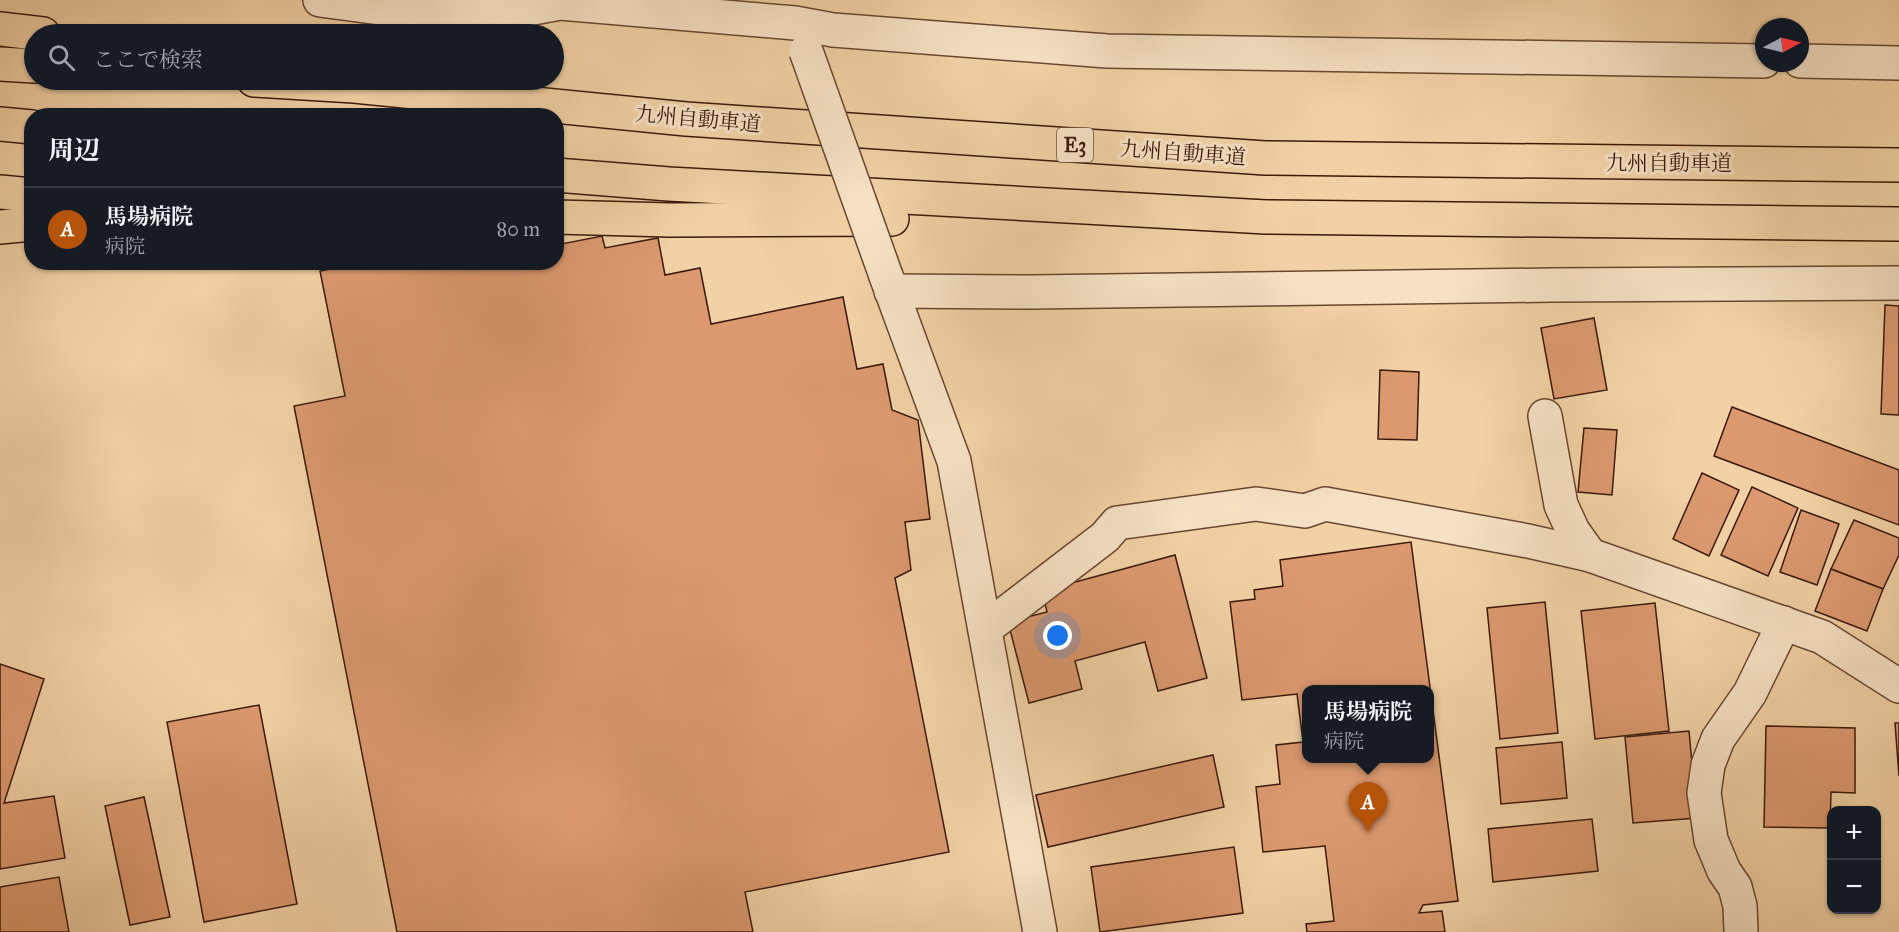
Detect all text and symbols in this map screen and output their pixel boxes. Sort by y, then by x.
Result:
north arrow [1755,18,1809,72]
search box [24,24,564,90]
icon: search [45,41,78,74]
text: ここで検索 [93,46,203,73]
street label: 九州自動車道 [634,101,762,137]
road number: E3 [1057,128,1093,162]
text: 周辺 [48,134,100,166]
street label: 九州自動車道 [1119,136,1247,170]
street label: 九州自動車道 [1606,150,1732,176]
text: 馬場病院 [105,203,193,230]
text: A [61,217,74,241]
text: 80 m [497,217,540,241]
text: 病院 [105,234,145,258]
your location [1043,621,1072,650]
popup [1302,685,1434,763]
text: 馬場病院 [1324,698,1412,725]
text: 病院 [1324,729,1364,753]
pin: A [1348,782,1388,832]
map controls [1827,806,1881,914]
button: + [1827,806,1881,860]
button: − [1827,860,1881,914]

